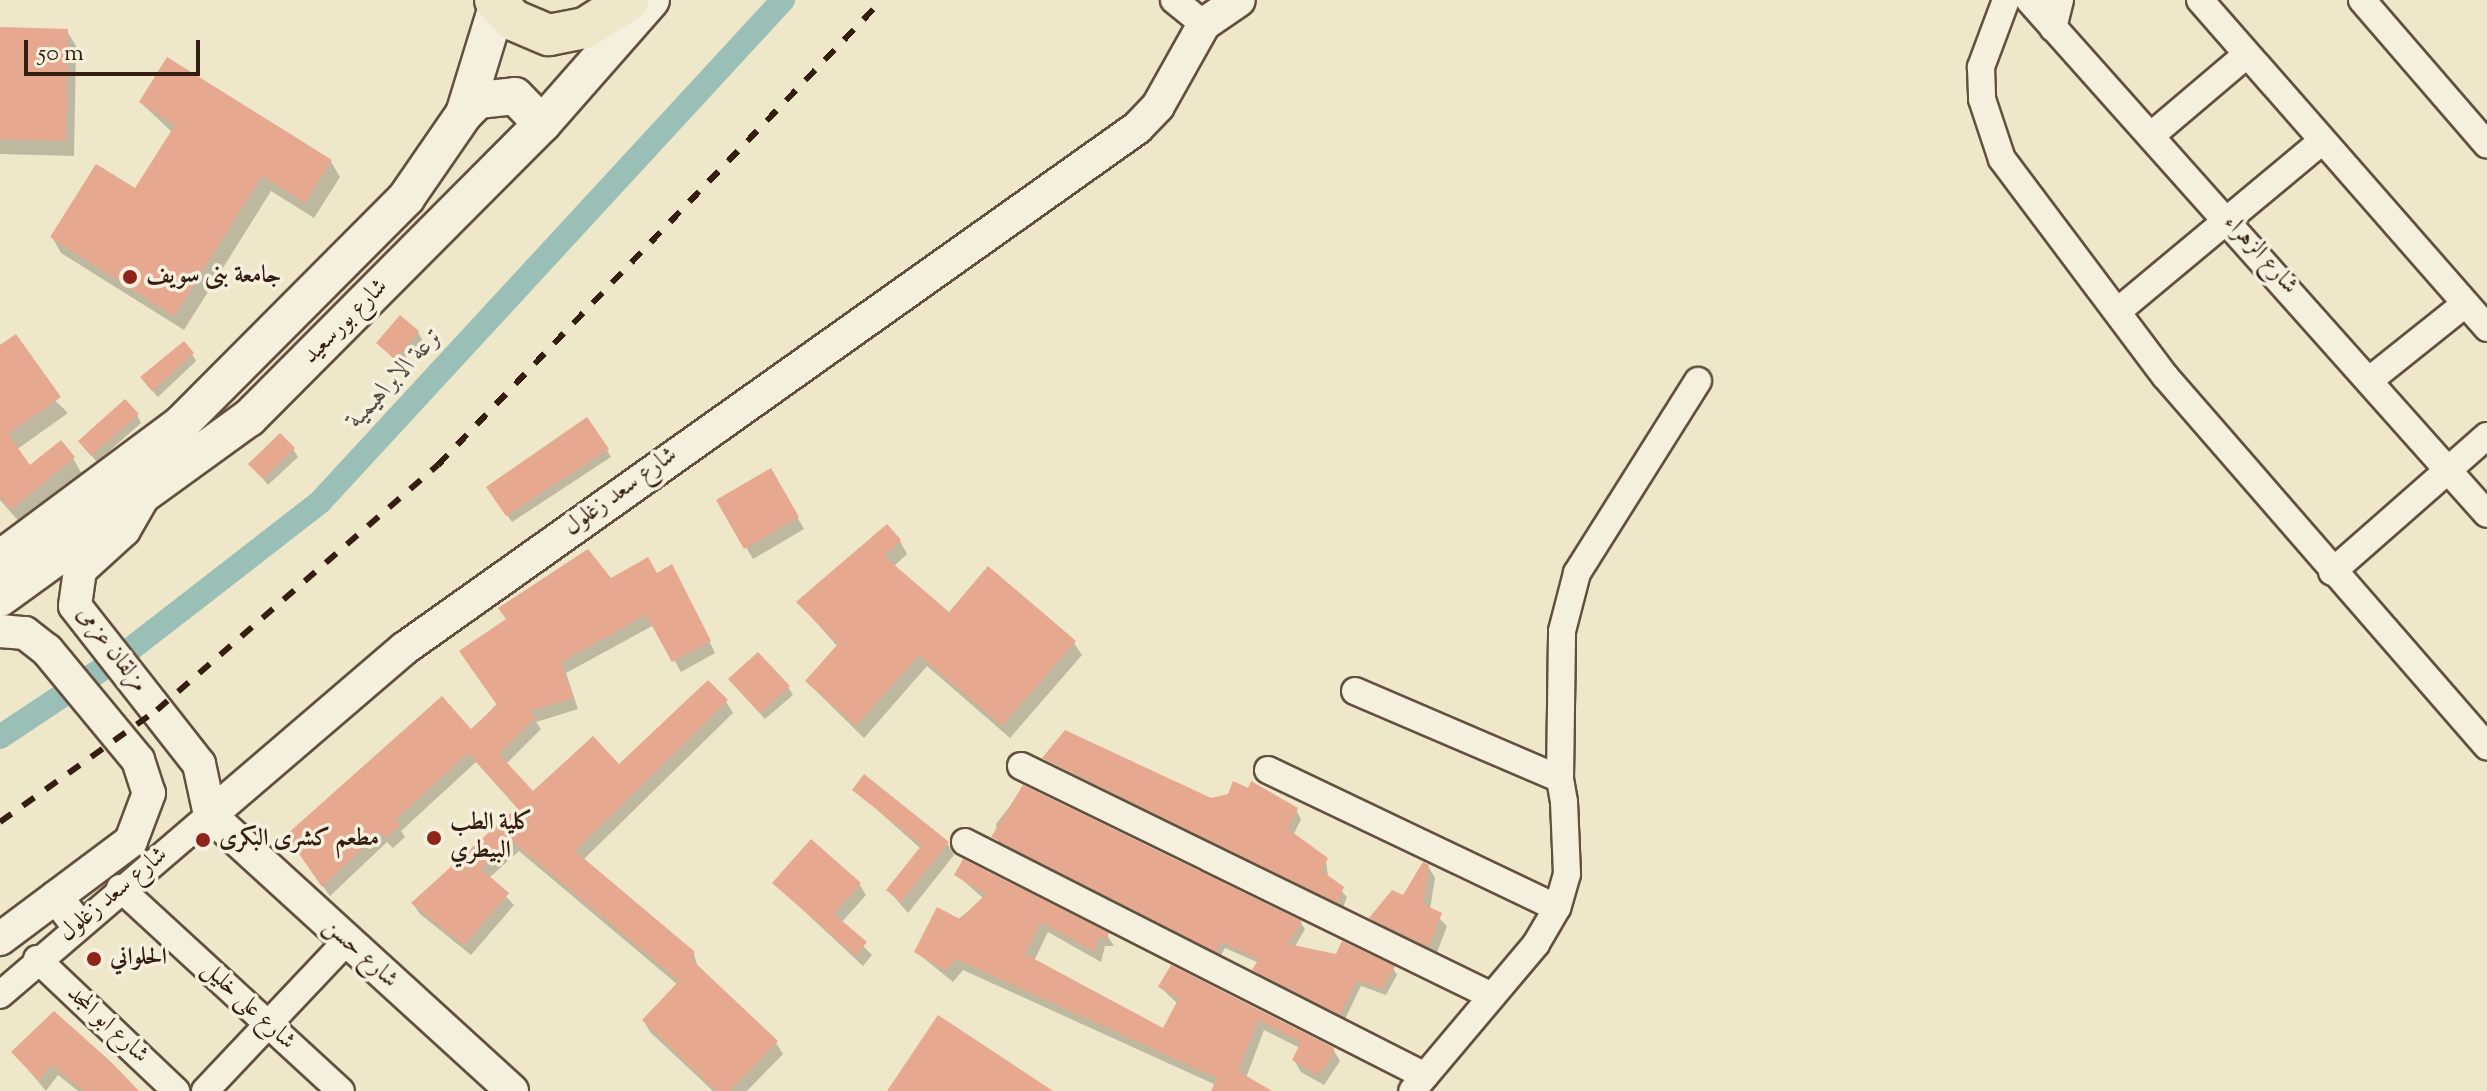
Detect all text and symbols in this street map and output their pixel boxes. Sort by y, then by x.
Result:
scale bar [28,24,204,74]
text: 50 m [38,37,84,71]
street label: شارع الزهراء [2217,209,2303,301]
place label: جامعة بنى سويف [146,263,281,291]
marker: جامعة بنى سويف [121,268,139,286]
street label: شارع بورسعيد [297,273,395,371]
water label: ترعة الابراهيمية [341,321,451,435]
street label: شارع سعد زغلول [559,441,683,543]
street label: مزلقان عزمى [69,601,153,699]
place label: كلية الطب البيطري [450,810,533,866]
place label: مطعم كشرى البكرى [219,826,379,854]
marker: كلية الطب البيطري [425,829,443,847]
marker: مطعم كشرى البكرى [194,831,212,849]
street label: شارع سعد زغلول [54,841,174,949]
street label: شارع حسن [317,913,403,995]
place label: الحلواني [110,945,167,973]
marker: الحلواني [85,950,103,968]
street label: شارع على خليل [195,955,301,1057]
street label: شارع ابو المجد [60,980,154,1070]

